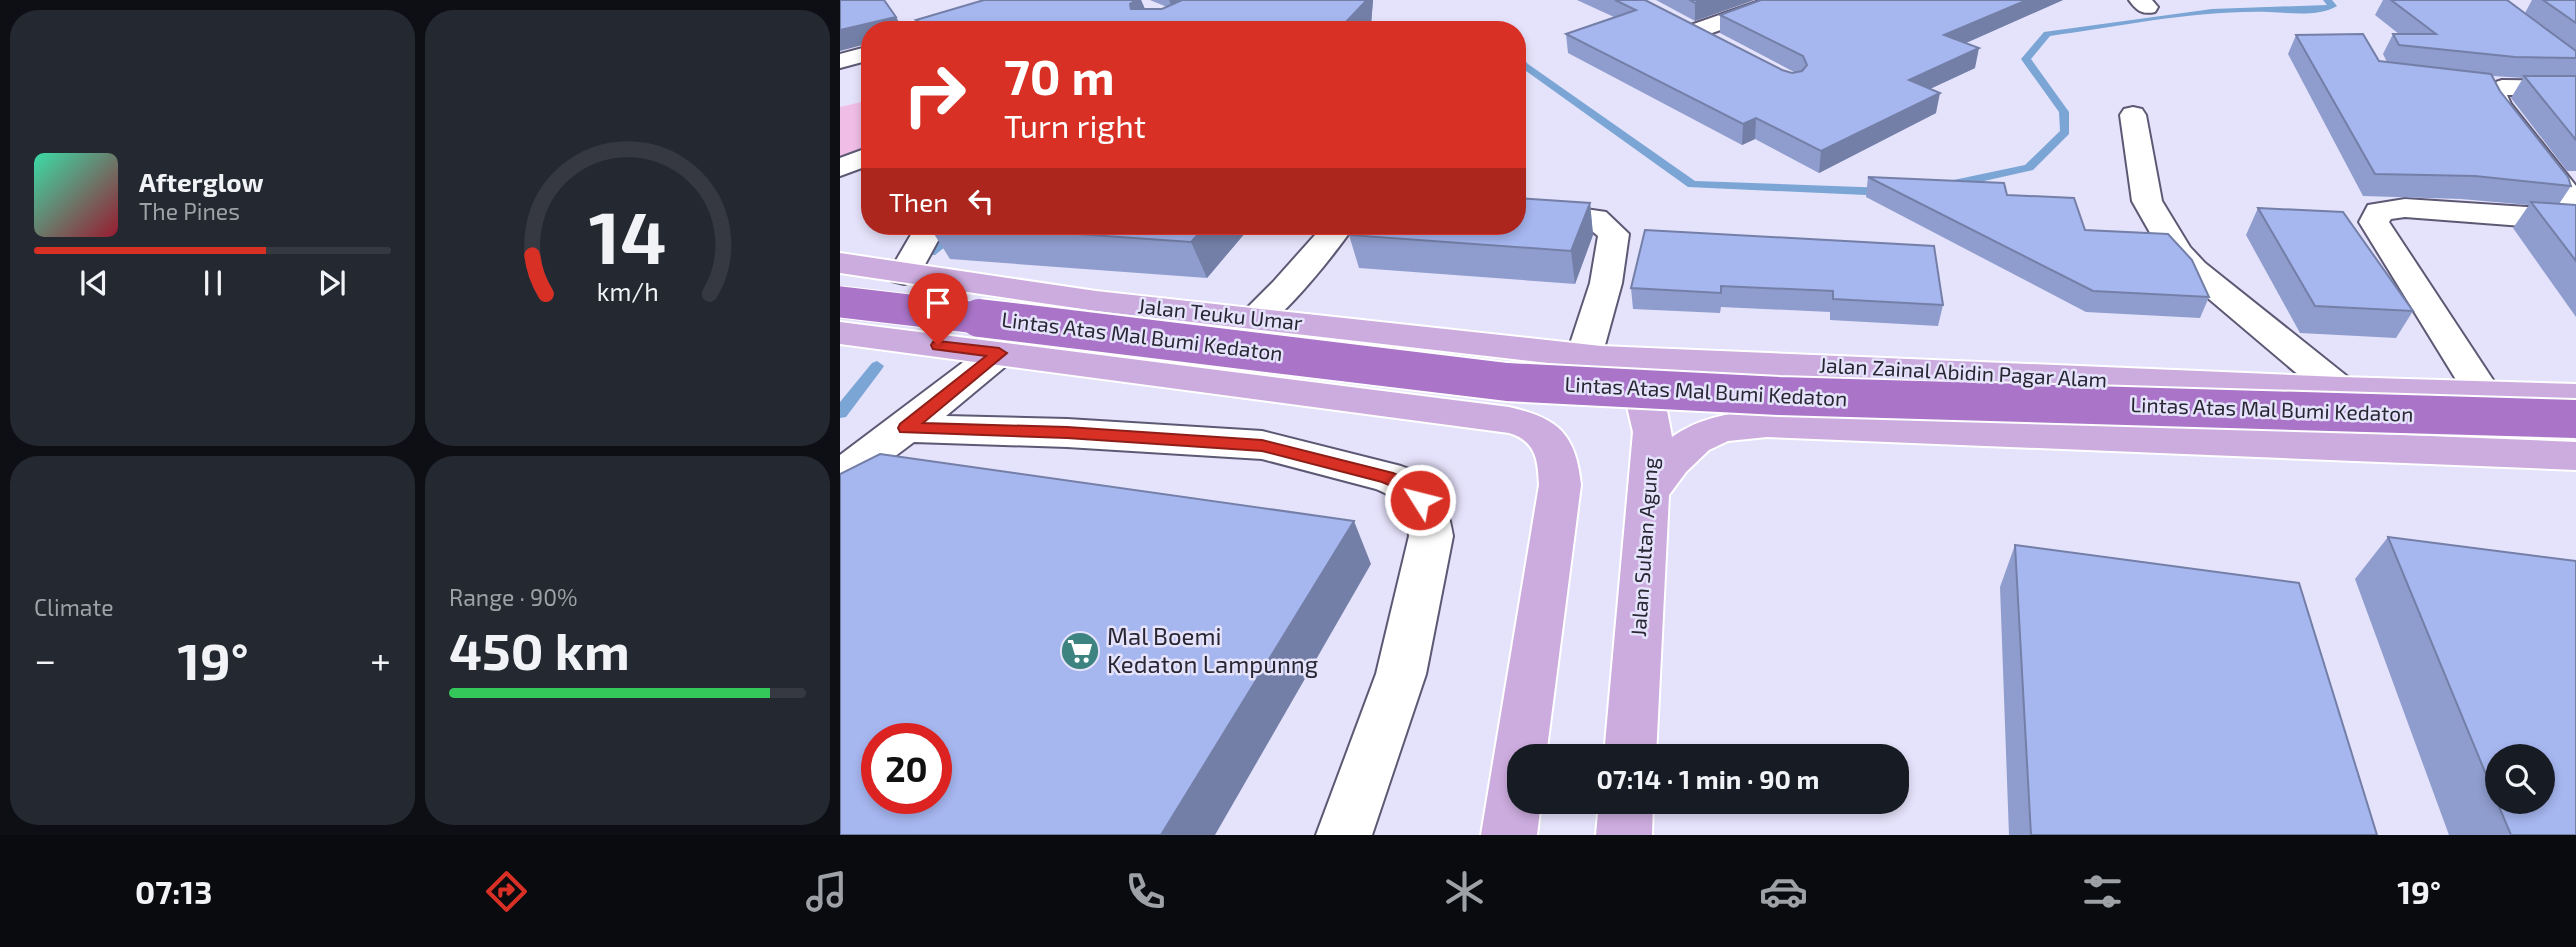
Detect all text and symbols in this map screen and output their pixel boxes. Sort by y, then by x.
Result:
text: 70 m [1004,46,1115,105]
icon: right [889,49,980,140]
text: Turn right [1004,106,1146,144]
text: Afterglow [139,166,264,197]
icon: left [962,182,1000,220]
text: Then [889,186,948,217]
text: 14 [589,191,666,279]
text: The Pines [139,197,240,225]
icon: previous [75,264,113,302]
icon: pause [194,264,232,302]
icon: next [313,264,351,302]
pin [908,273,968,345]
text: km/h [596,276,659,306]
icon: arrive [919,284,957,322]
street label: Jalan Teuku Umar [1136,292,1304,335]
street label: Lintas Atas Mal Bumi Kedaton [1000,306,1284,365]
street label: Jalan Zainal Abidin Pagar Alam [1818,351,2108,392]
street label: Lintas Atas Mal Bumi Kedaton [1564,371,1848,410]
street label: Lintas Atas Mal Bumi Kedaton [2130,391,2414,426]
street label: Jalan Sultan Agung [1625,456,1662,637]
position arrow [1383,463,1457,537]
text: Range · 90% [449,583,578,611]
text: Climate [34,593,114,621]
text: 450 km [449,618,630,680]
place label: Mal Boemi Kedaton Lampunng [1107,621,1318,678]
text: 19° [178,628,249,690]
supermarket icon: Mal Boemi Kedaton Lampunng [1059,630,1101,672]
text: − [34,636,56,682]
text: + [370,636,391,682]
speed limit sign: 20 [861,723,952,814]
map controls [2485,744,2555,814]
button: search [2485,744,2555,814]
text: 07:14 · 1 min · 90 m [1597,763,1819,794]
icon: directions [482,867,531,916]
icon: music [802,867,851,916]
icon: phone [1121,867,1170,916]
icon: climate [1440,867,1489,916]
icon: car [1759,867,1808,916]
icon: filters [2078,867,2127,916]
text: 07:13 [135,872,212,910]
text: 19° [2397,872,2441,910]

